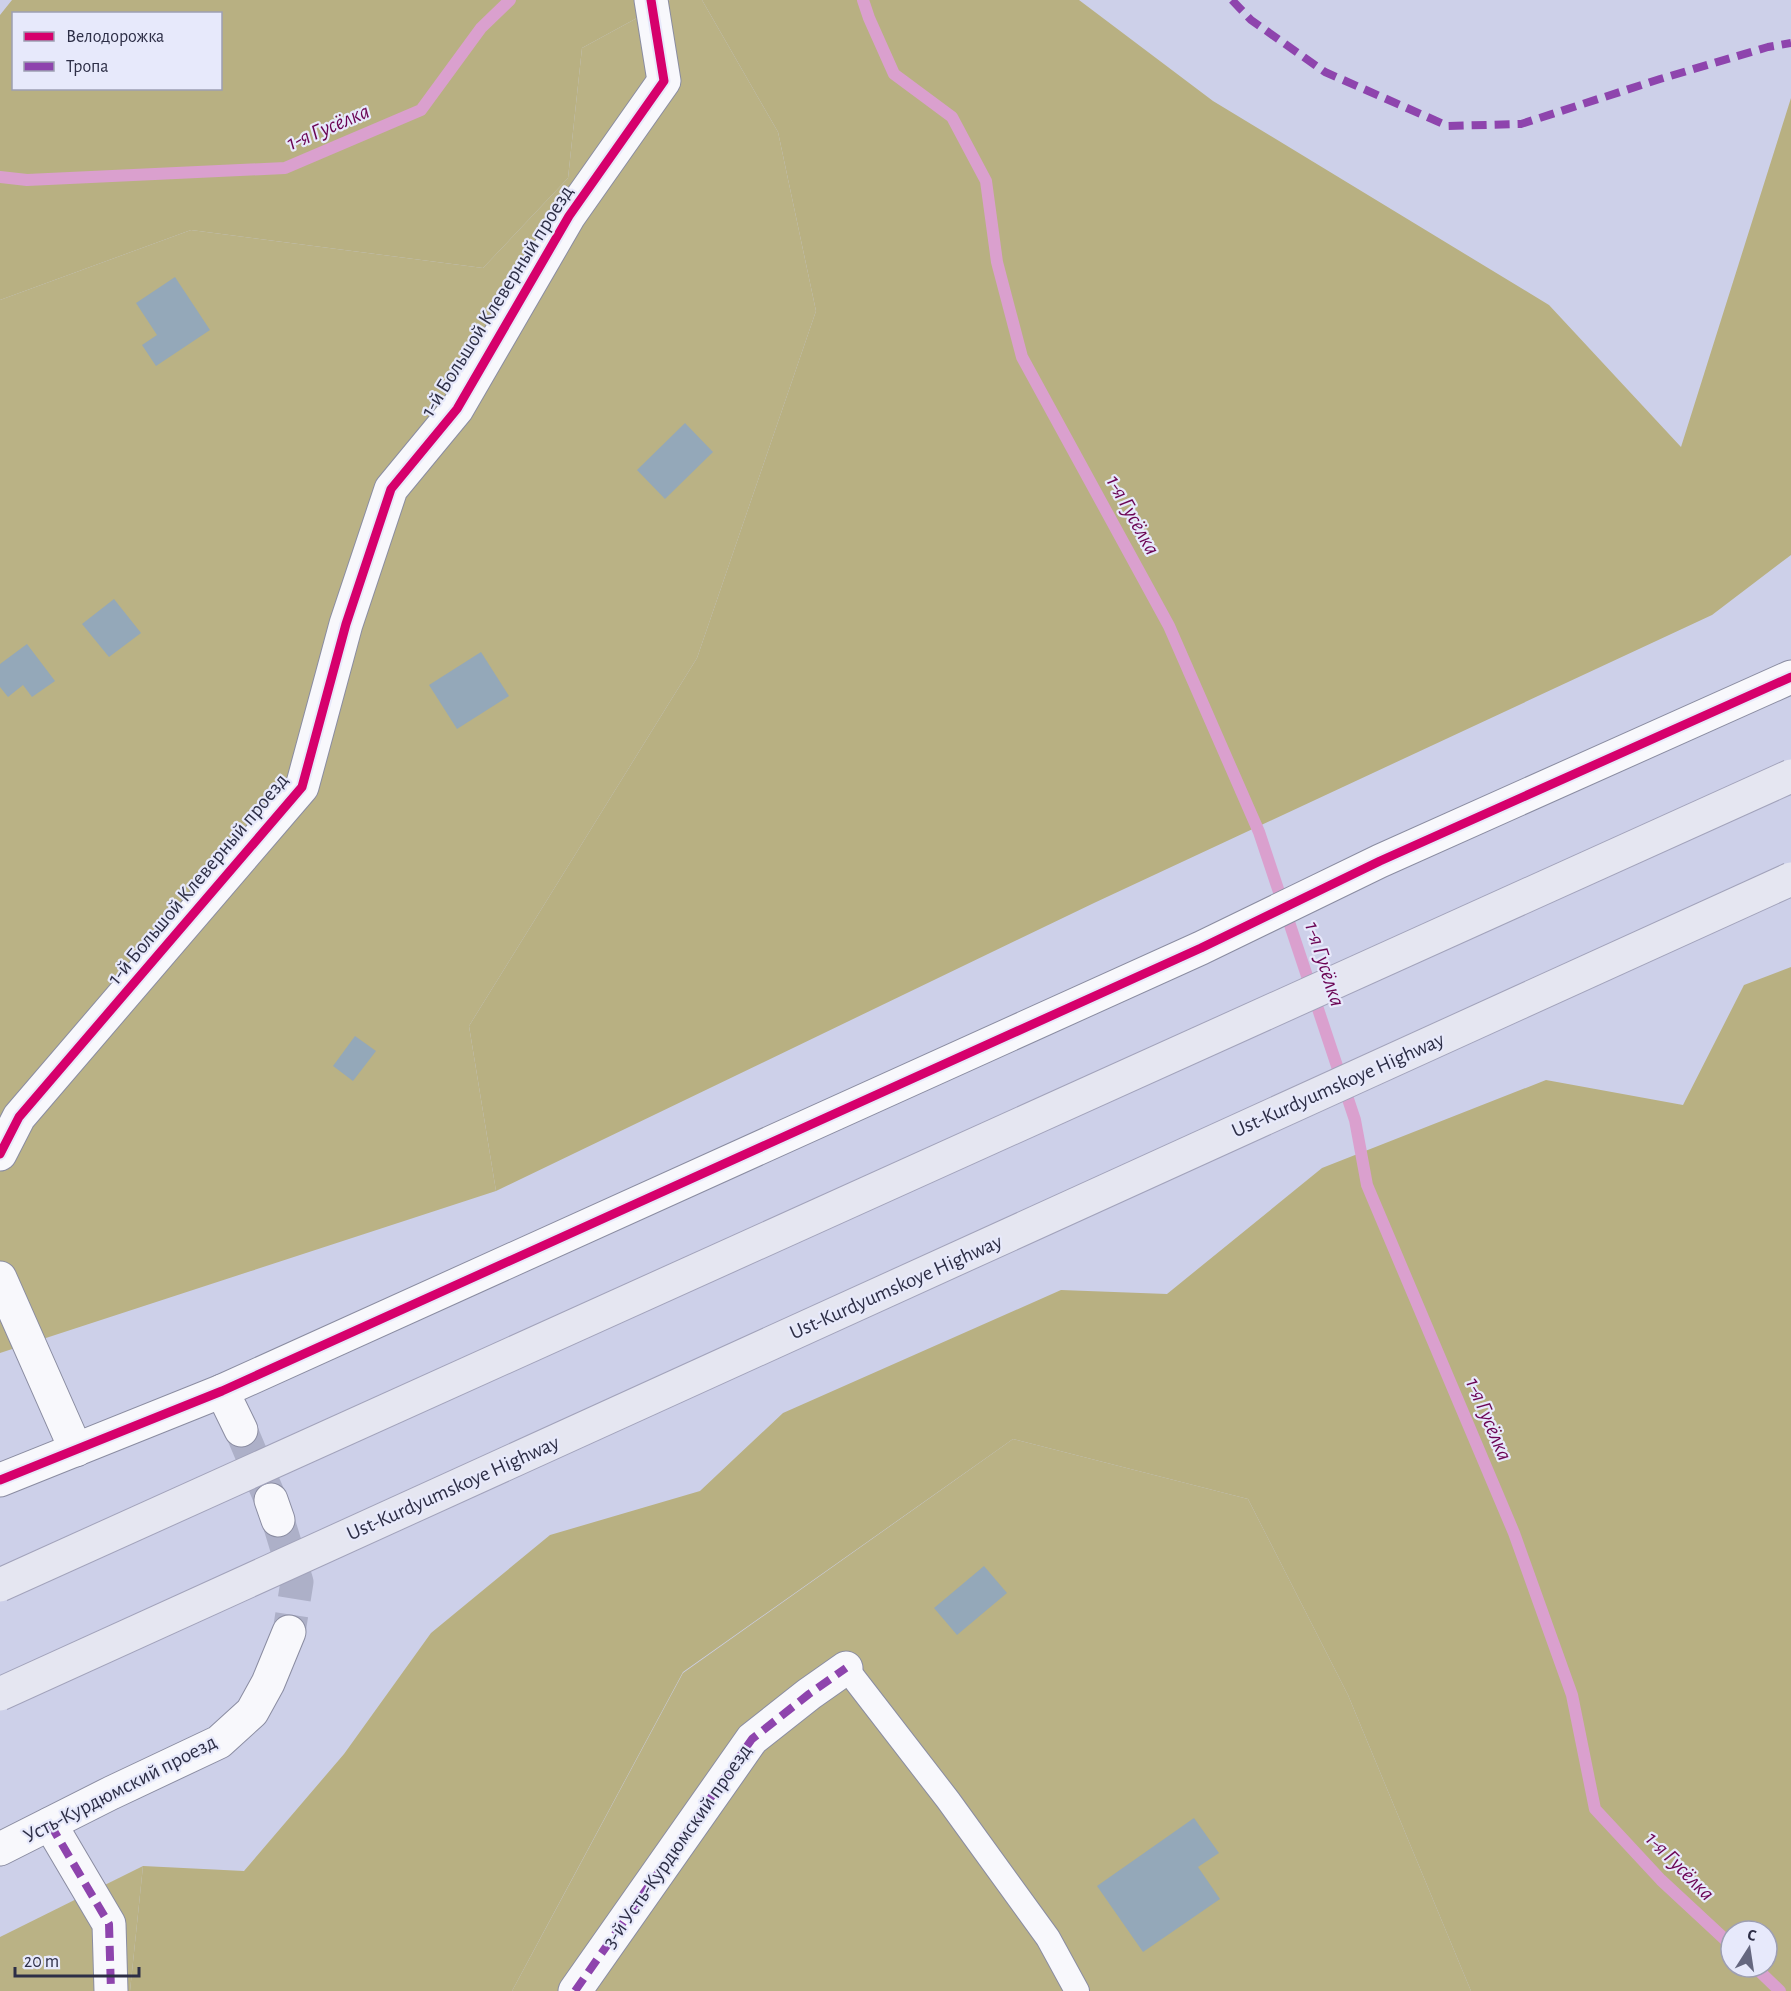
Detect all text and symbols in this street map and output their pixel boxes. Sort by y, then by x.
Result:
legend [12,12,222,90]
text: Велодорожка [66,28,164,46]
text: Тропа [66,58,109,76]
water label: 1-я Гусёлка [283,100,373,154]
street label: 1-й Большой Клеверный проезд [417,182,577,420]
water label: 1-я Гусёлка [1102,471,1164,559]
street label: 1-й Большой Клеверный проезд [104,770,292,988]
water label: 1-я Гусёлка [1301,919,1349,1009]
street label: Ust-Kurdyumskoye Highway [1229,1029,1447,1141]
street label: Ust-Kurdyumskoye Highway [787,1231,1005,1343]
water label: 1-я Гусёлка [1462,1374,1516,1464]
street label: Ust-Kurdyumskoye Highway [344,1432,562,1544]
street label: Усть-Курдюмский проезд [20,1731,220,1847]
street label: 3-й Усть-Курдюмский проезд [599,1740,755,1952]
water label: 1-я Гусёлка [1641,1827,1719,1905]
north arrow [1719,1919,1779,1979]
text: С [1746,1927,1758,1944]
scale bar [15,1940,140,1978]
text: 20 m [24,1953,59,1971]

